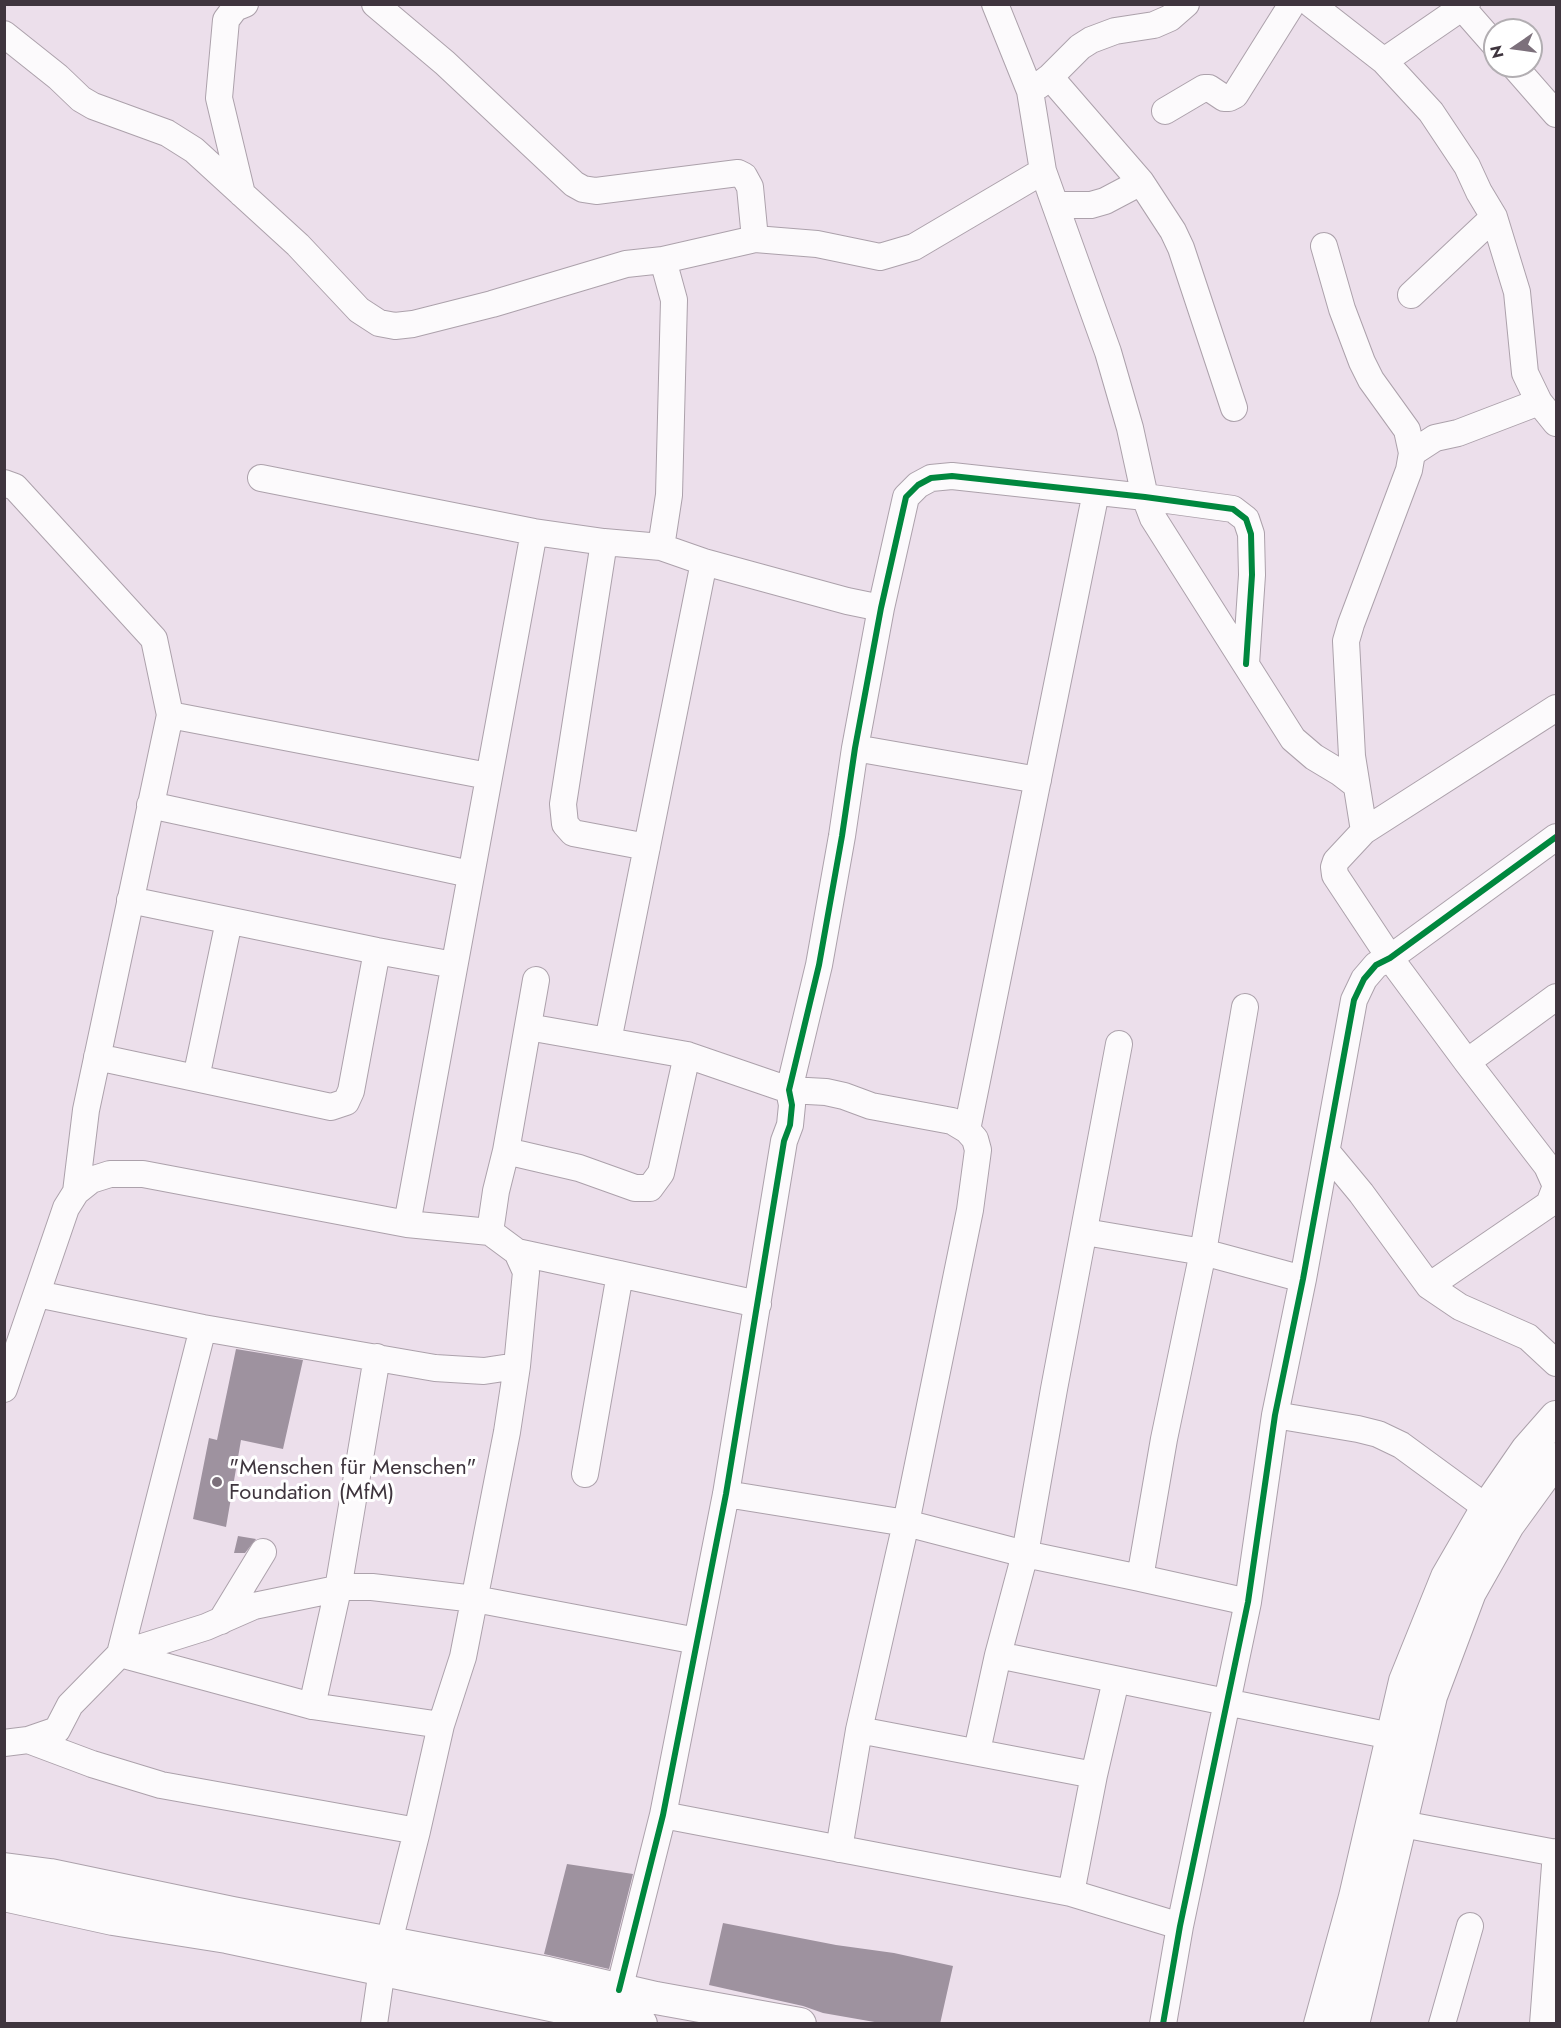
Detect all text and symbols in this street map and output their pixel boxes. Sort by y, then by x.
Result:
north arrow [1483,18,1543,78]
text: N [1484,43,1510,60]
place label: "Menschen für Menschen" Foundation (MfM) [229,1456,476,1508]
marker: "Menschen für Menschen" Foundation (MfM) [210,1475,224,1489]

